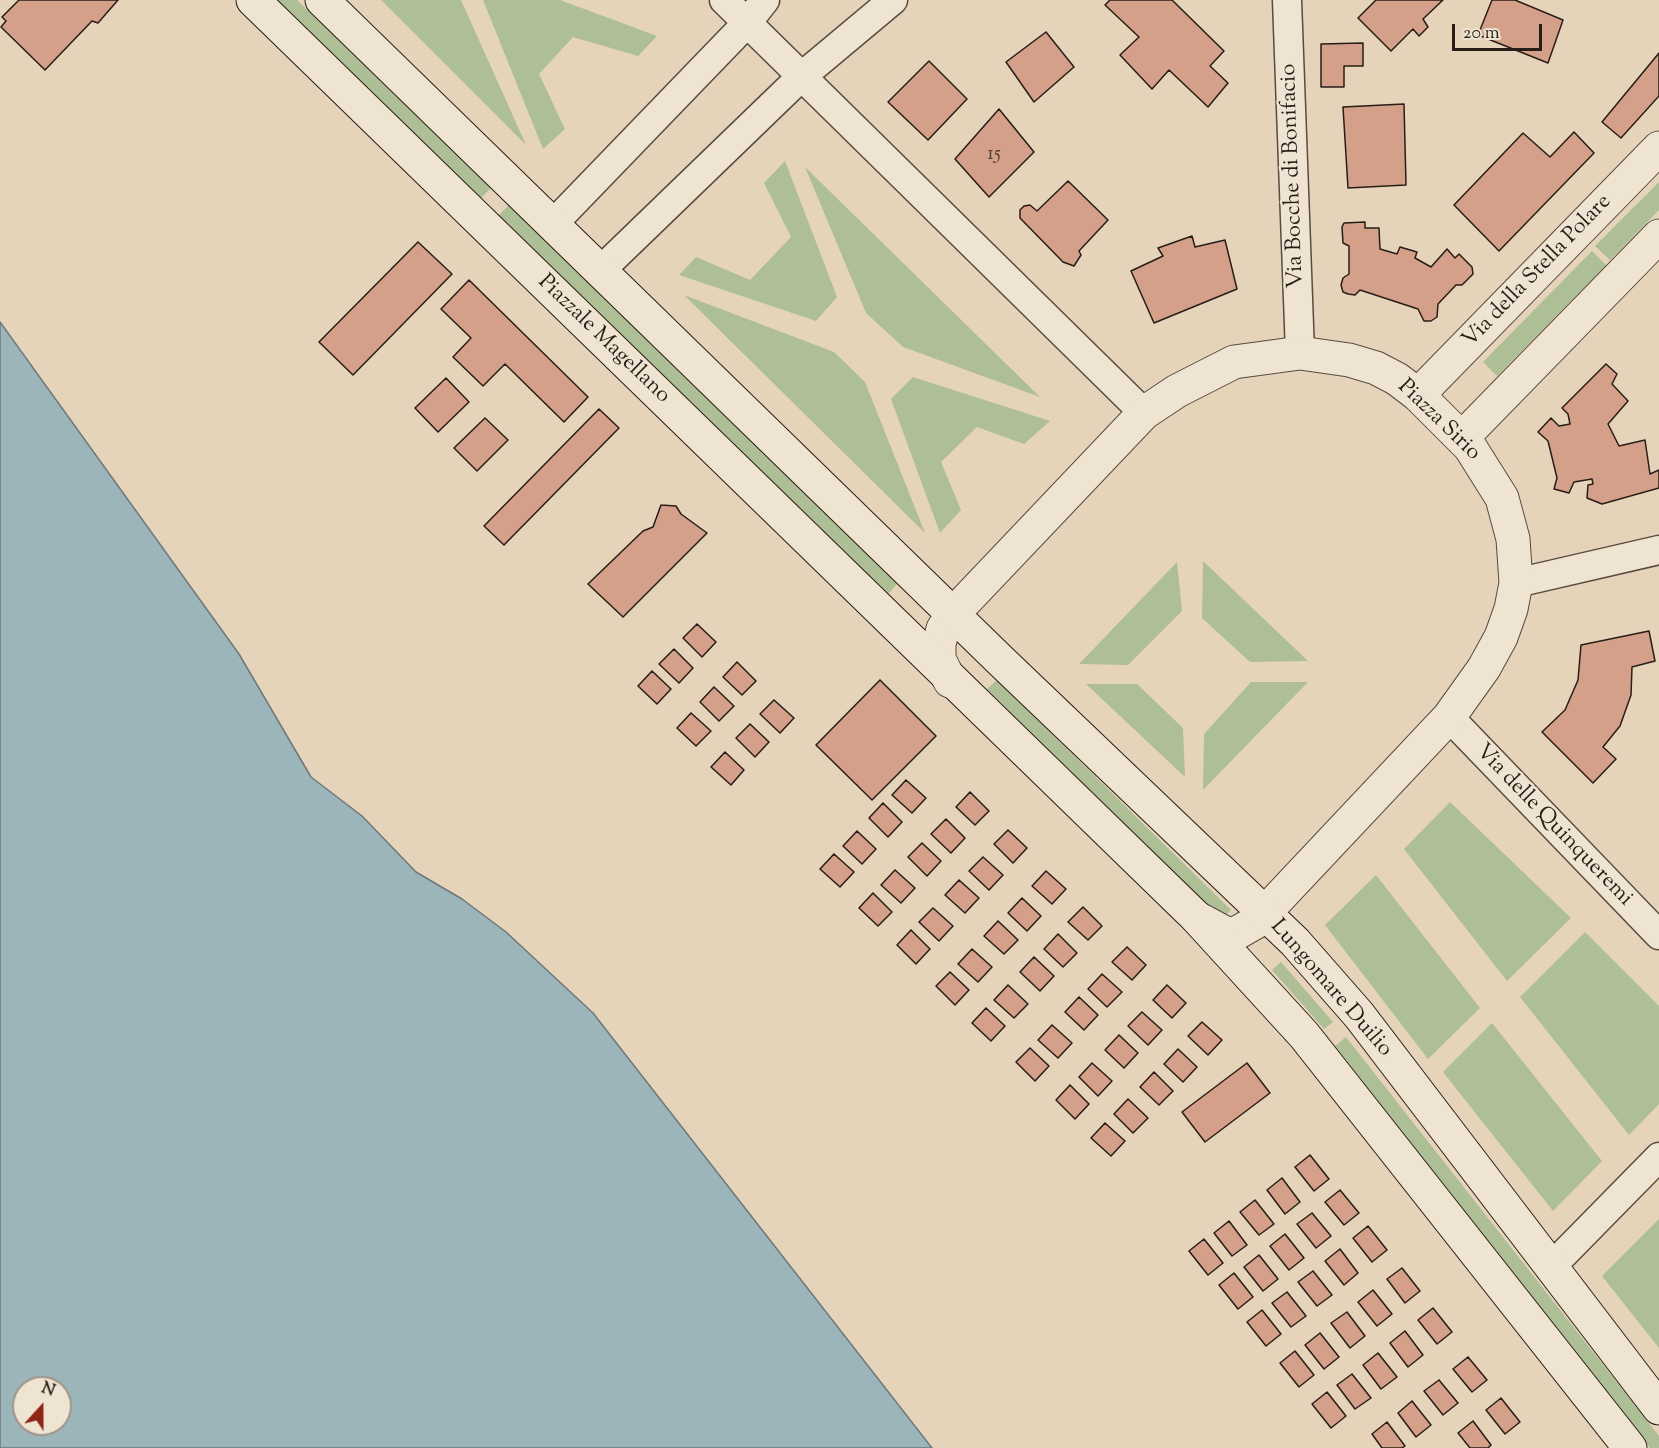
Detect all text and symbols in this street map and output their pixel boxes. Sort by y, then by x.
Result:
scale bar [1455,12,1545,50]
text: 20 m [1463,21,1500,47]
street label: Via Bocche di Bonifacio [1277,63,1311,289]
house number: 15 [987,144,1001,168]
street label: Via della Stella Polare [1458,190,1618,354]
street label: Piazzale Magellano [531,270,675,410]
street label: Piazza Sirio [1391,375,1485,467]
street label: Via delle Quinqueremi [1469,740,1637,912]
street label: Lungomare Duilio [1263,915,1397,1063]
north arrow [12,1376,72,1436]
text: N [38,1378,58,1404]

